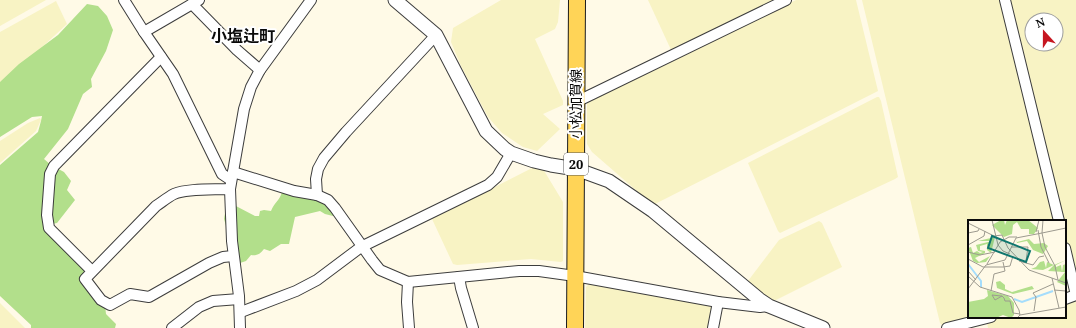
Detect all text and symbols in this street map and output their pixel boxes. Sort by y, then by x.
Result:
north arrow [1024,12,1064,52]
text: N [1034,14,1047,31]
district label: 小塩辻町 [211,25,275,47]
street label: 小松加賀線 [566,69,585,139]
road number: 20 [564,153,588,175]
inset map [968,220,1066,318]

